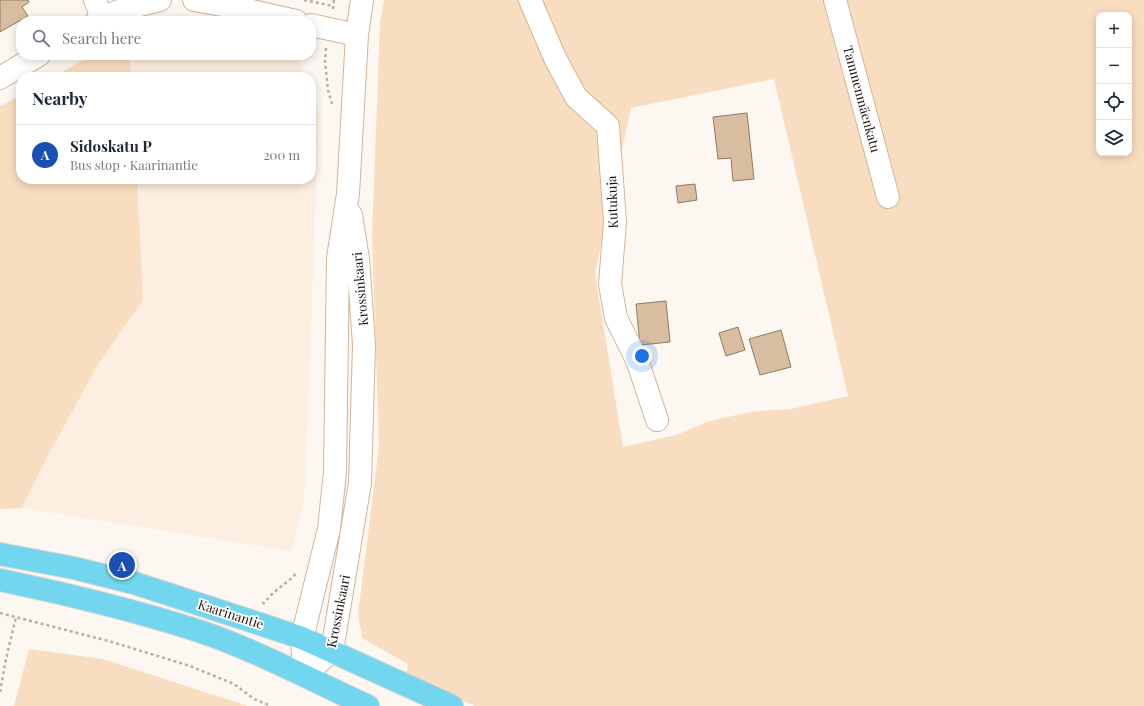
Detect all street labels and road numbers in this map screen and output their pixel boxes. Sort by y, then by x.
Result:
street label: Tammenmäenkatu [840,44,885,155]
street label: Kutukuja [602,175,621,229]
street label: Krossinkaari [348,251,371,327]
street label: Krossinkaari [322,573,353,649]
street label: Kaarinantie [196,595,267,632]

